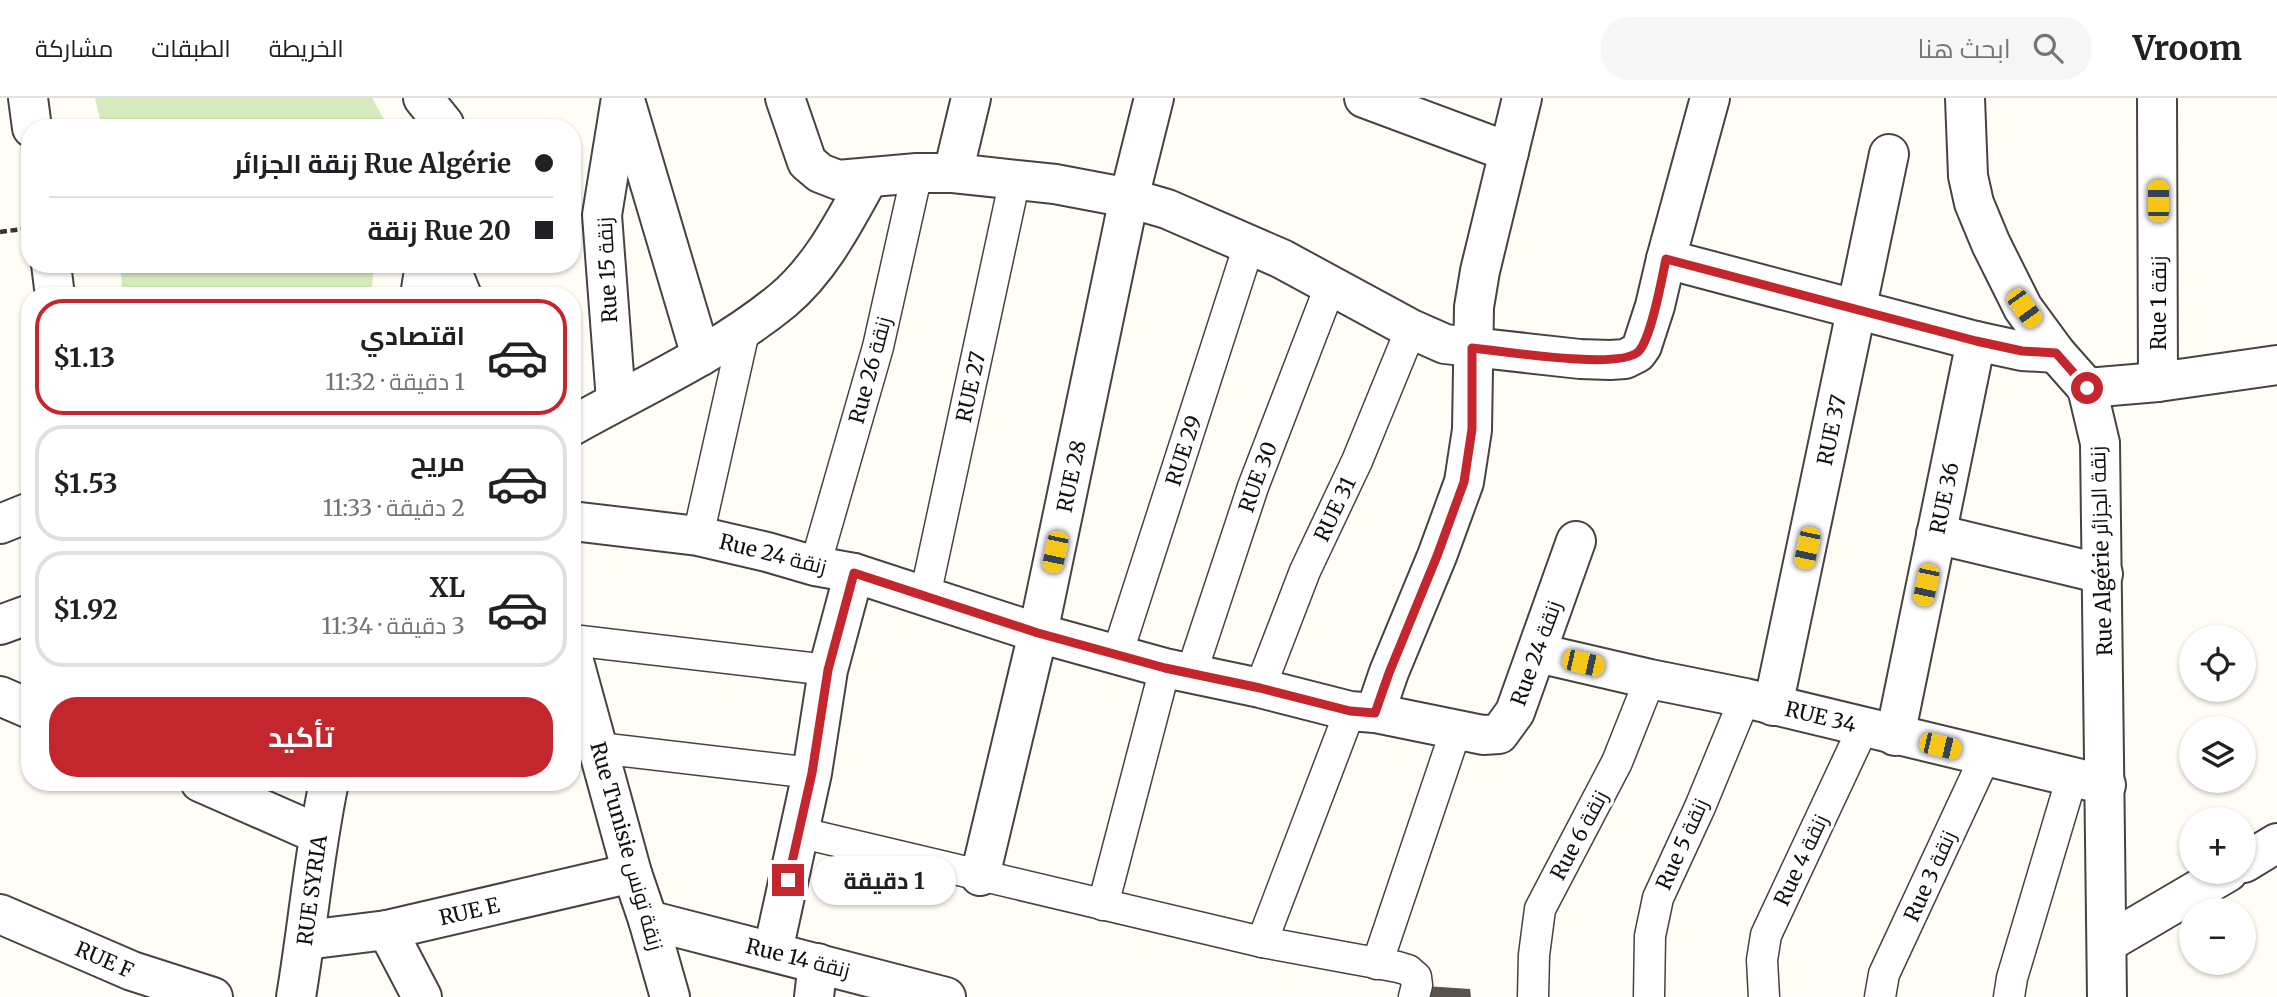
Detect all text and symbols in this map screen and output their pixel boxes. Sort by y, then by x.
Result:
search box [1601,17,2091,80]
text: Vroom [2133,28,2242,69]
icon: search [2029,29,2067,67]
text: ابحث هنا [1918,32,2011,65]
text: مشاركة [35,33,113,64]
text: الطبقات [151,33,231,64]
text: الخريطة [269,33,344,64]
text: Rue Algérie زنقة الجزائر [234,147,511,180]
car [2148,180,2169,222]
text: Rue 20 زنقة [368,214,511,247]
street label: Rue 15 زنقة [591,216,623,324]
street label: Rue 1 زنقة [2145,256,2172,350]
car [2004,285,2045,331]
street label: Rue 26 زنقة [843,314,897,426]
text: اقتصادي [360,319,465,352]
icon: car [486,326,549,389]
text: $1.13 [53,341,115,374]
street label: RUE 27 [949,349,991,425]
text: 1 دقيقة · 11:32 [325,367,465,396]
route start [2071,372,2103,404]
street label: RUE 37 [1810,392,1852,468]
street label: RUE 29 [1159,412,1207,489]
street label: RUE 28 [1050,438,1091,515]
street label: RUE 30 [1232,438,1283,516]
text: مريح [410,445,465,478]
street label: Rue Algérie زنقة الجزائر [2084,446,2118,656]
icon: car [486,452,549,515]
street label: RUE 36 [1923,460,1964,536]
text: $1.53 [53,467,118,500]
street label: RUE 31 [1307,472,1361,546]
text: 2 دقيقة · 11:33 [323,493,465,522]
car [1793,525,1822,571]
street label: Rue 24 زنقة [716,528,830,580]
car [1041,529,1070,575]
car [1912,562,1941,608]
text: XL [429,571,465,604]
icon: car [486,578,549,641]
text: $1.92 [53,593,118,626]
street label: Rue 24 زنقة [1505,597,1567,709]
text: 3 دقيقة · 11:34 [322,611,465,640]
map controls [2179,625,2256,975]
button: locate [2179,625,2256,702]
car [1561,648,1606,678]
street label: RUE 34 [1783,695,1859,738]
button: تأكيد [49,697,553,777]
button: layers [2179,716,2256,793]
car [1918,731,1963,761]
street label: Rue Tunisie زنقة تونس [584,739,670,953]
street label: Rue 6 زنقة [1544,786,1614,884]
street label: Rue 5 زنقة [1650,794,1714,894]
button: + [2179,807,2256,884]
street label: Rue 4 زنقة [1768,810,1834,910]
street label: Rue 3 زنقة [1898,826,1962,926]
street label: RUE SYRIA [290,833,333,947]
callout: 1 دقيقة [812,856,956,904]
route end [772,864,804,896]
text: 1 دقيقة [843,866,925,895]
street label: RUE E [436,891,503,931]
button: − [2179,898,2256,975]
street label: Rue 14 زنقة [743,932,853,984]
street label: RUE F [71,935,138,984]

